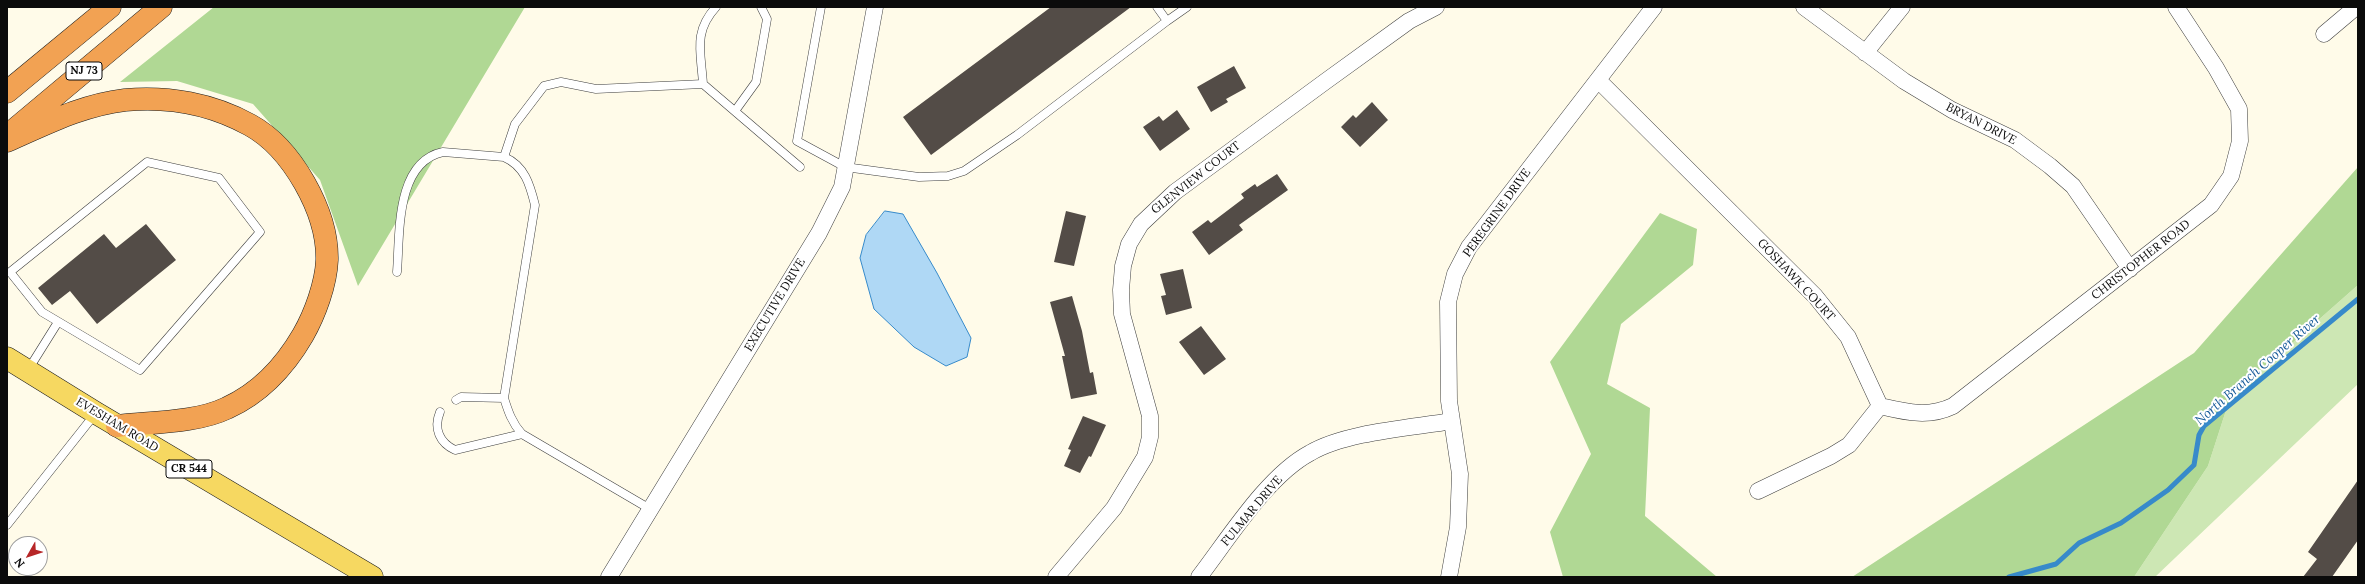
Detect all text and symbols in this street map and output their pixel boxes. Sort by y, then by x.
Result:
road number: NJ 73 [66,62,102,80]
street label: BRYAN DRIVE [1943,100,2019,148]
street label: GLENVIEW COURT [1149,139,1243,217]
street label: PEREGRINE DRIVE [1460,166,1534,260]
street label: CHRISTOPHER ROAD [2089,217,2193,303]
street label: GOSHAWK COURT [1754,236,1838,324]
street label: EXECUTIVE DRIVE [742,256,808,354]
water label: North Branch Cooper River [2192,311,2324,429]
street label: EVESHAM ROAD [73,395,161,455]
road number: CR 544 [166,460,212,478]
street label: FULMAR DRIVE [1218,473,1286,549]
north arrow [8,536,48,576]
text: N [11,555,28,571]

